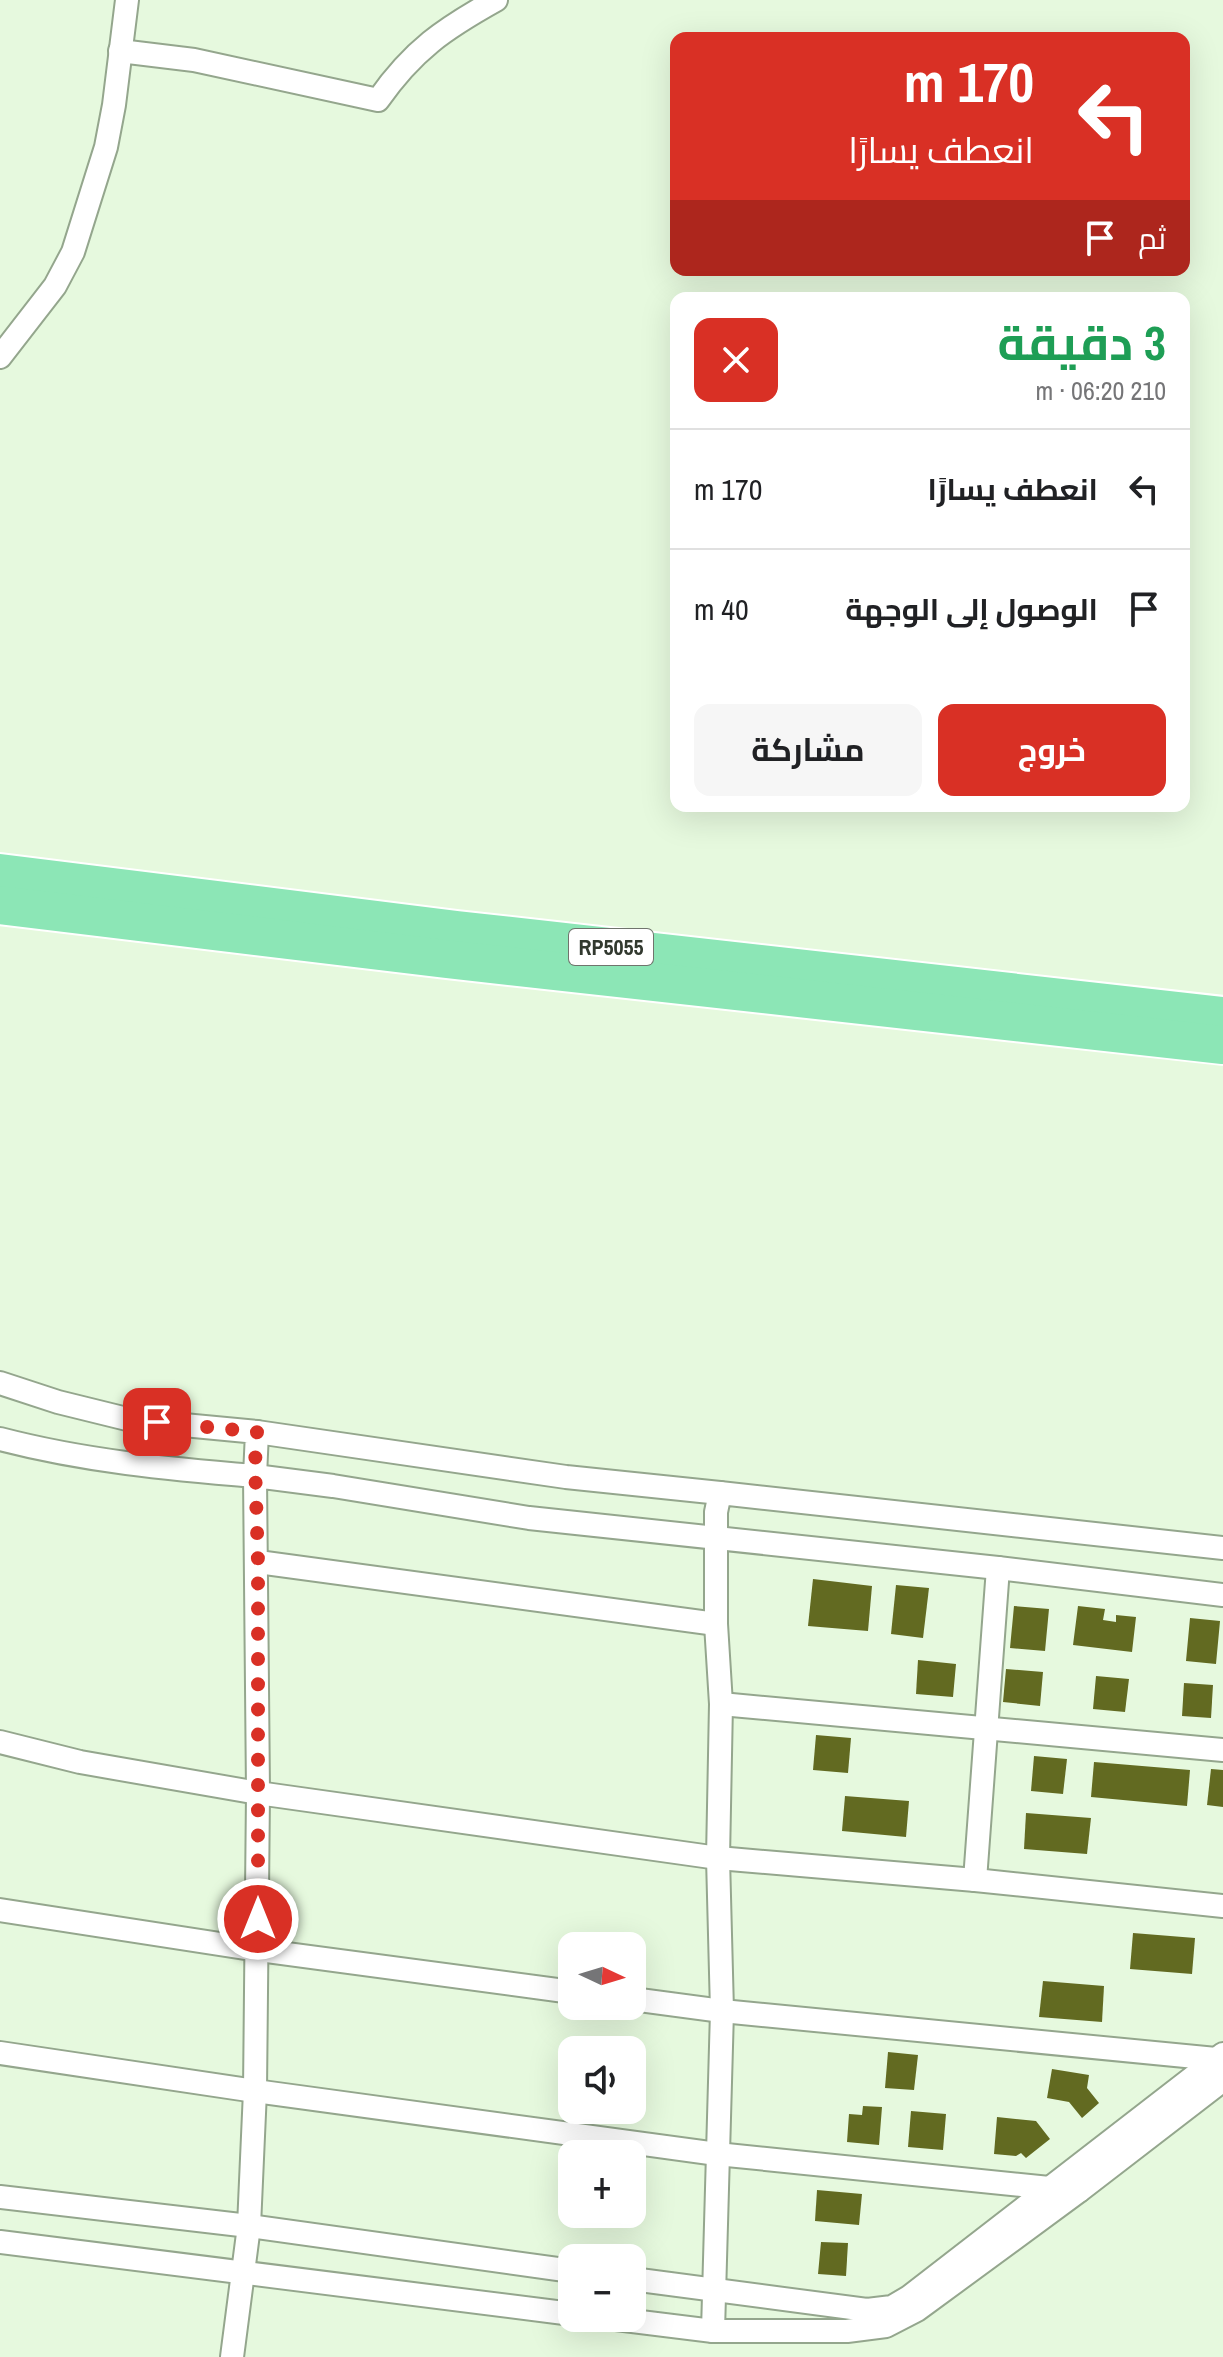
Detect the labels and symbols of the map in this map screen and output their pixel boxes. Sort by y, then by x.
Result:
road number: RP5055 [569,929,653,965]
pin [123,1388,191,1456]
position arrow [216,1877,300,1961]
north arrow [558,1932,646,2020]

